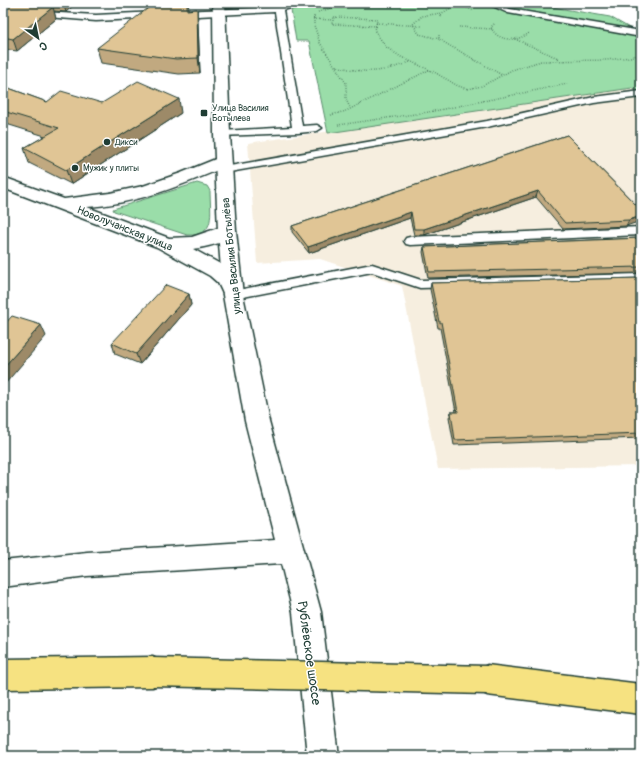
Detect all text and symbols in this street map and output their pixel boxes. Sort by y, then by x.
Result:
north arrow [18,18,58,58]
text: С [37,39,50,53]
place label: Улица Василия Ботылева [212,103,269,124]
marker: Улица Василия Ботылева [199,108,209,118]
marker: Дикси [102,137,112,147]
place label: Дикси [114,137,138,148]
marker: Мужик у плиты [70,163,80,173]
place label: Мужик у плиты [83,163,139,174]
street label: улица Василия Ботылёва [219,197,244,316]
street label: Новолучанская улица [75,203,175,254]
street label: Рублёвское шоссе [294,600,324,707]

